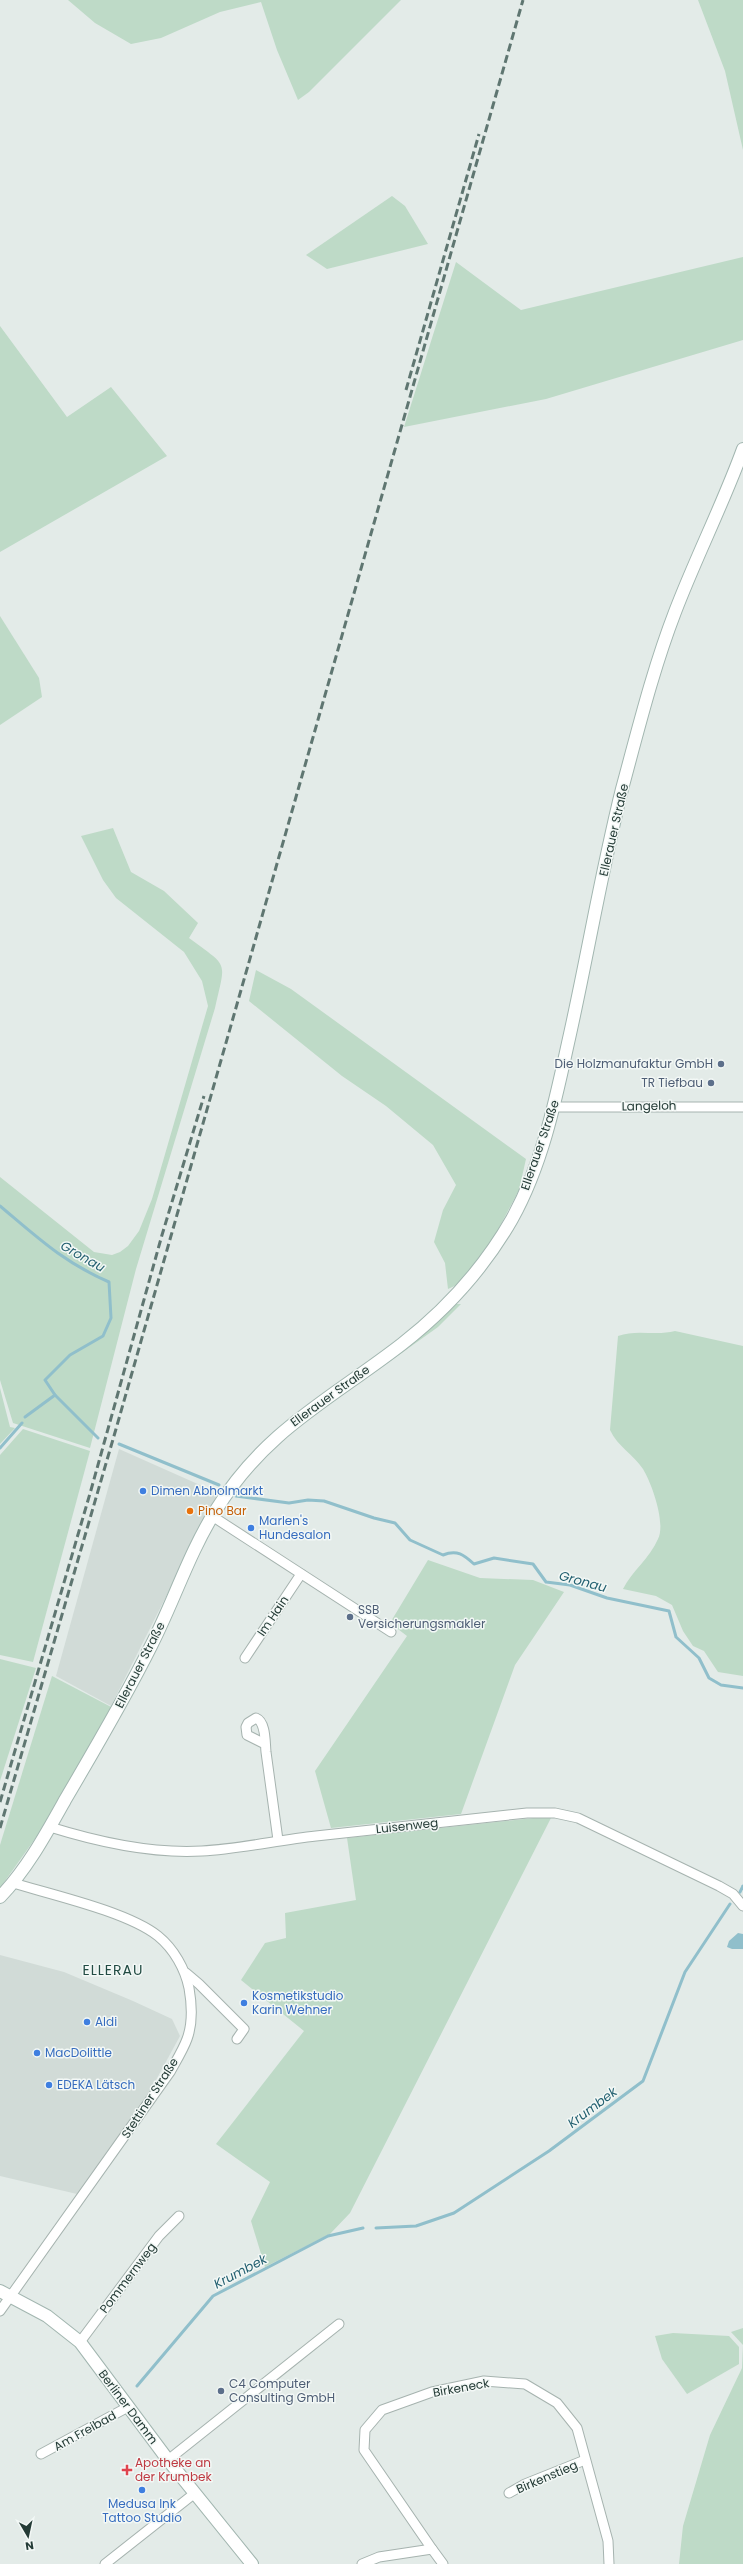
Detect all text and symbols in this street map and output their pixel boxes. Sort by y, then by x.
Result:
street label: Ellerauer Straße [595,782,632,878]
place label: Die Holzmanufaktur GmbH [555,1055,713,1072]
marker: Die Holzmanufaktur GmbH [716,1059,726,1069]
place label: TR Tiefbau [641,1074,703,1091]
marker: TR Tiefbau [706,1078,716,1088]
street label: Ellerauer Straße [516,1097,563,1192]
street label: Langeloh [621,1097,677,1114]
water label: Gronau [57,1236,109,1277]
street label: Ellerauer Straße [286,1361,373,1430]
place label: Dimen Abholmarkt [151,1482,263,1499]
marker: Dimen Abholmarkt [138,1486,148,1496]
place label: Pino Bar [198,1502,247,1519]
marker: Pino Bar [185,1506,195,1516]
place label: Marlen's Hundesalon [259,1512,331,1543]
marker: Marlen's Hundesalon [246,1523,256,1533]
water label: Gronau [557,1566,609,1597]
street label: Im Hain [253,1592,292,1639]
place label: SSB Versicherungsmakler [358,1601,486,1632]
marker: SSB Versicherungsmakler [345,1612,355,1622]
street label: Ellerauer Straße [111,1619,169,1711]
street label: Luisenweg [375,1814,439,1837]
district label: ELLERAU [83,1960,143,1980]
place label: Kosmetikstudio Karin Wehner [252,1987,344,2018]
marker: Kosmetikstudio Karin Wehner [239,1998,249,2008]
place label: Aldi [95,2013,117,2030]
marker: Aldi [82,2017,92,2027]
place label: MacDolittle [45,2044,112,2061]
marker: MacDolittle [32,2048,42,2058]
street label: Stettiner Straße [117,2054,182,2141]
place label: EDEKA Lätsch [57,2076,135,2093]
marker: EDEKA Lätsch [44,2080,54,2090]
water label: Krumbek [563,2082,622,2132]
street label: Pommernweg [95,2239,160,2316]
water label: Krumbek [210,2249,271,2293]
street label: Berliner Damm [95,2366,162,2447]
street label: Birkeneck [431,2374,491,2401]
place label: C4 Computer Consulting GmbH [229,2375,335,2406]
marker: C4 Computer Consulting GmbH [216,2386,226,2396]
street label: Am Freibad [51,2406,119,2455]
place label: Apotheke an der Krumbek [135,2454,212,2485]
street label: Birkenstieg [513,2456,580,2497]
marker: Apotheke an der Krumbek [122,2465,132,2475]
marker: Medusa Ink Tattoo Studio [137,2485,147,2495]
place label: Medusa Ink Tattoo Studio [102,2495,182,2526]
north arrow [8,2516,48,2556]
text: N [24,2537,35,2554]

